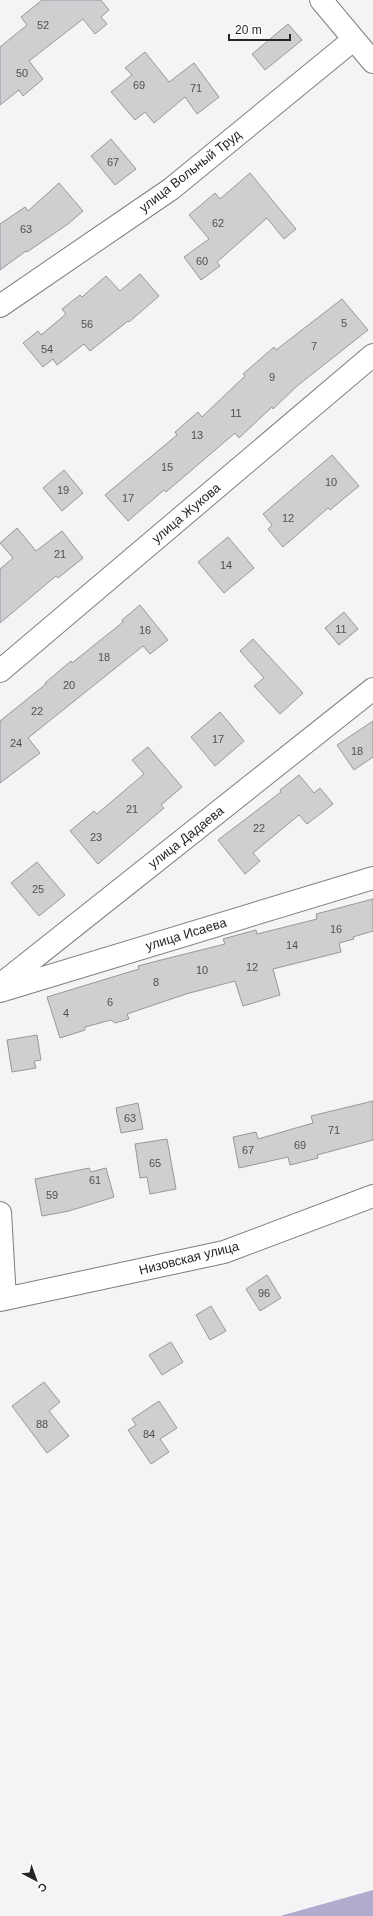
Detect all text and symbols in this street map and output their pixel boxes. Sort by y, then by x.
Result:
scale bar [229,16,290,42]
house number: 52 [37,19,49,31]
text: 20 m [235,23,262,37]
house number: 50 [16,67,28,79]
house number: 69 [133,79,145,91]
house number: 71 [190,82,202,94]
street label: улица Вольный Труд [136,126,244,215]
house number: 67 [107,156,119,168]
house number: 62 [212,217,224,229]
house number: 63 [20,223,32,235]
house number: 60 [196,255,208,267]
house number: 5 [341,317,347,329]
house number: 56 [81,318,93,330]
house number: 7 [311,340,317,352]
house number: 54 [41,343,53,355]
house number: 9 [269,371,275,383]
house number: 11 [230,407,242,419]
house number: 13 [191,429,203,441]
house number: 15 [161,461,173,473]
house number: 10 [325,476,337,488]
street label: улица Жукова [149,480,224,546]
house number: 19 [57,484,69,496]
house number: 17 [122,492,134,504]
house number: 12 [282,512,294,524]
house number: 21 [54,548,66,560]
house number: 14 [220,559,232,571]
house number: 11 [335,623,347,635]
house number: 16 [139,624,151,636]
house number: 18 [98,651,110,663]
house number: 20 [63,679,75,691]
house number: 22 [31,705,43,717]
house number: 17 [212,733,224,745]
house number: 24 [10,737,22,749]
house number: 18 [351,745,363,757]
street label: улица Дадаева [145,802,227,871]
house number: 21 [126,803,138,815]
house number: 22 [253,822,265,834]
house number: 23 [90,831,102,843]
house number: 25 [32,883,44,895]
street label: улица Исаева [144,914,229,953]
house number: 16 [330,923,342,935]
house number: 14 [286,939,298,951]
house number: 12 [246,961,258,973]
house number: 10 [196,964,208,976]
house number: 8 [153,976,159,988]
house number: 6 [107,996,113,1008]
house number: 4 [63,1007,69,1019]
house number: 63 [124,1112,136,1124]
house number: 71 [328,1124,340,1136]
house number: 69 [294,1139,306,1151]
house number: 67 [242,1144,254,1156]
house number: 65 [149,1157,161,1169]
house number: 61 [89,1174,101,1186]
house number: 59 [46,1189,58,1201]
street label: Низовская улица [137,1238,241,1278]
house number: 96 [258,1287,270,1299]
house number: 88 [36,1418,48,1430]
house number: 84 [143,1428,155,1440]
north arrow [16,1860,56,1900]
text: С [36,1880,49,1895]

